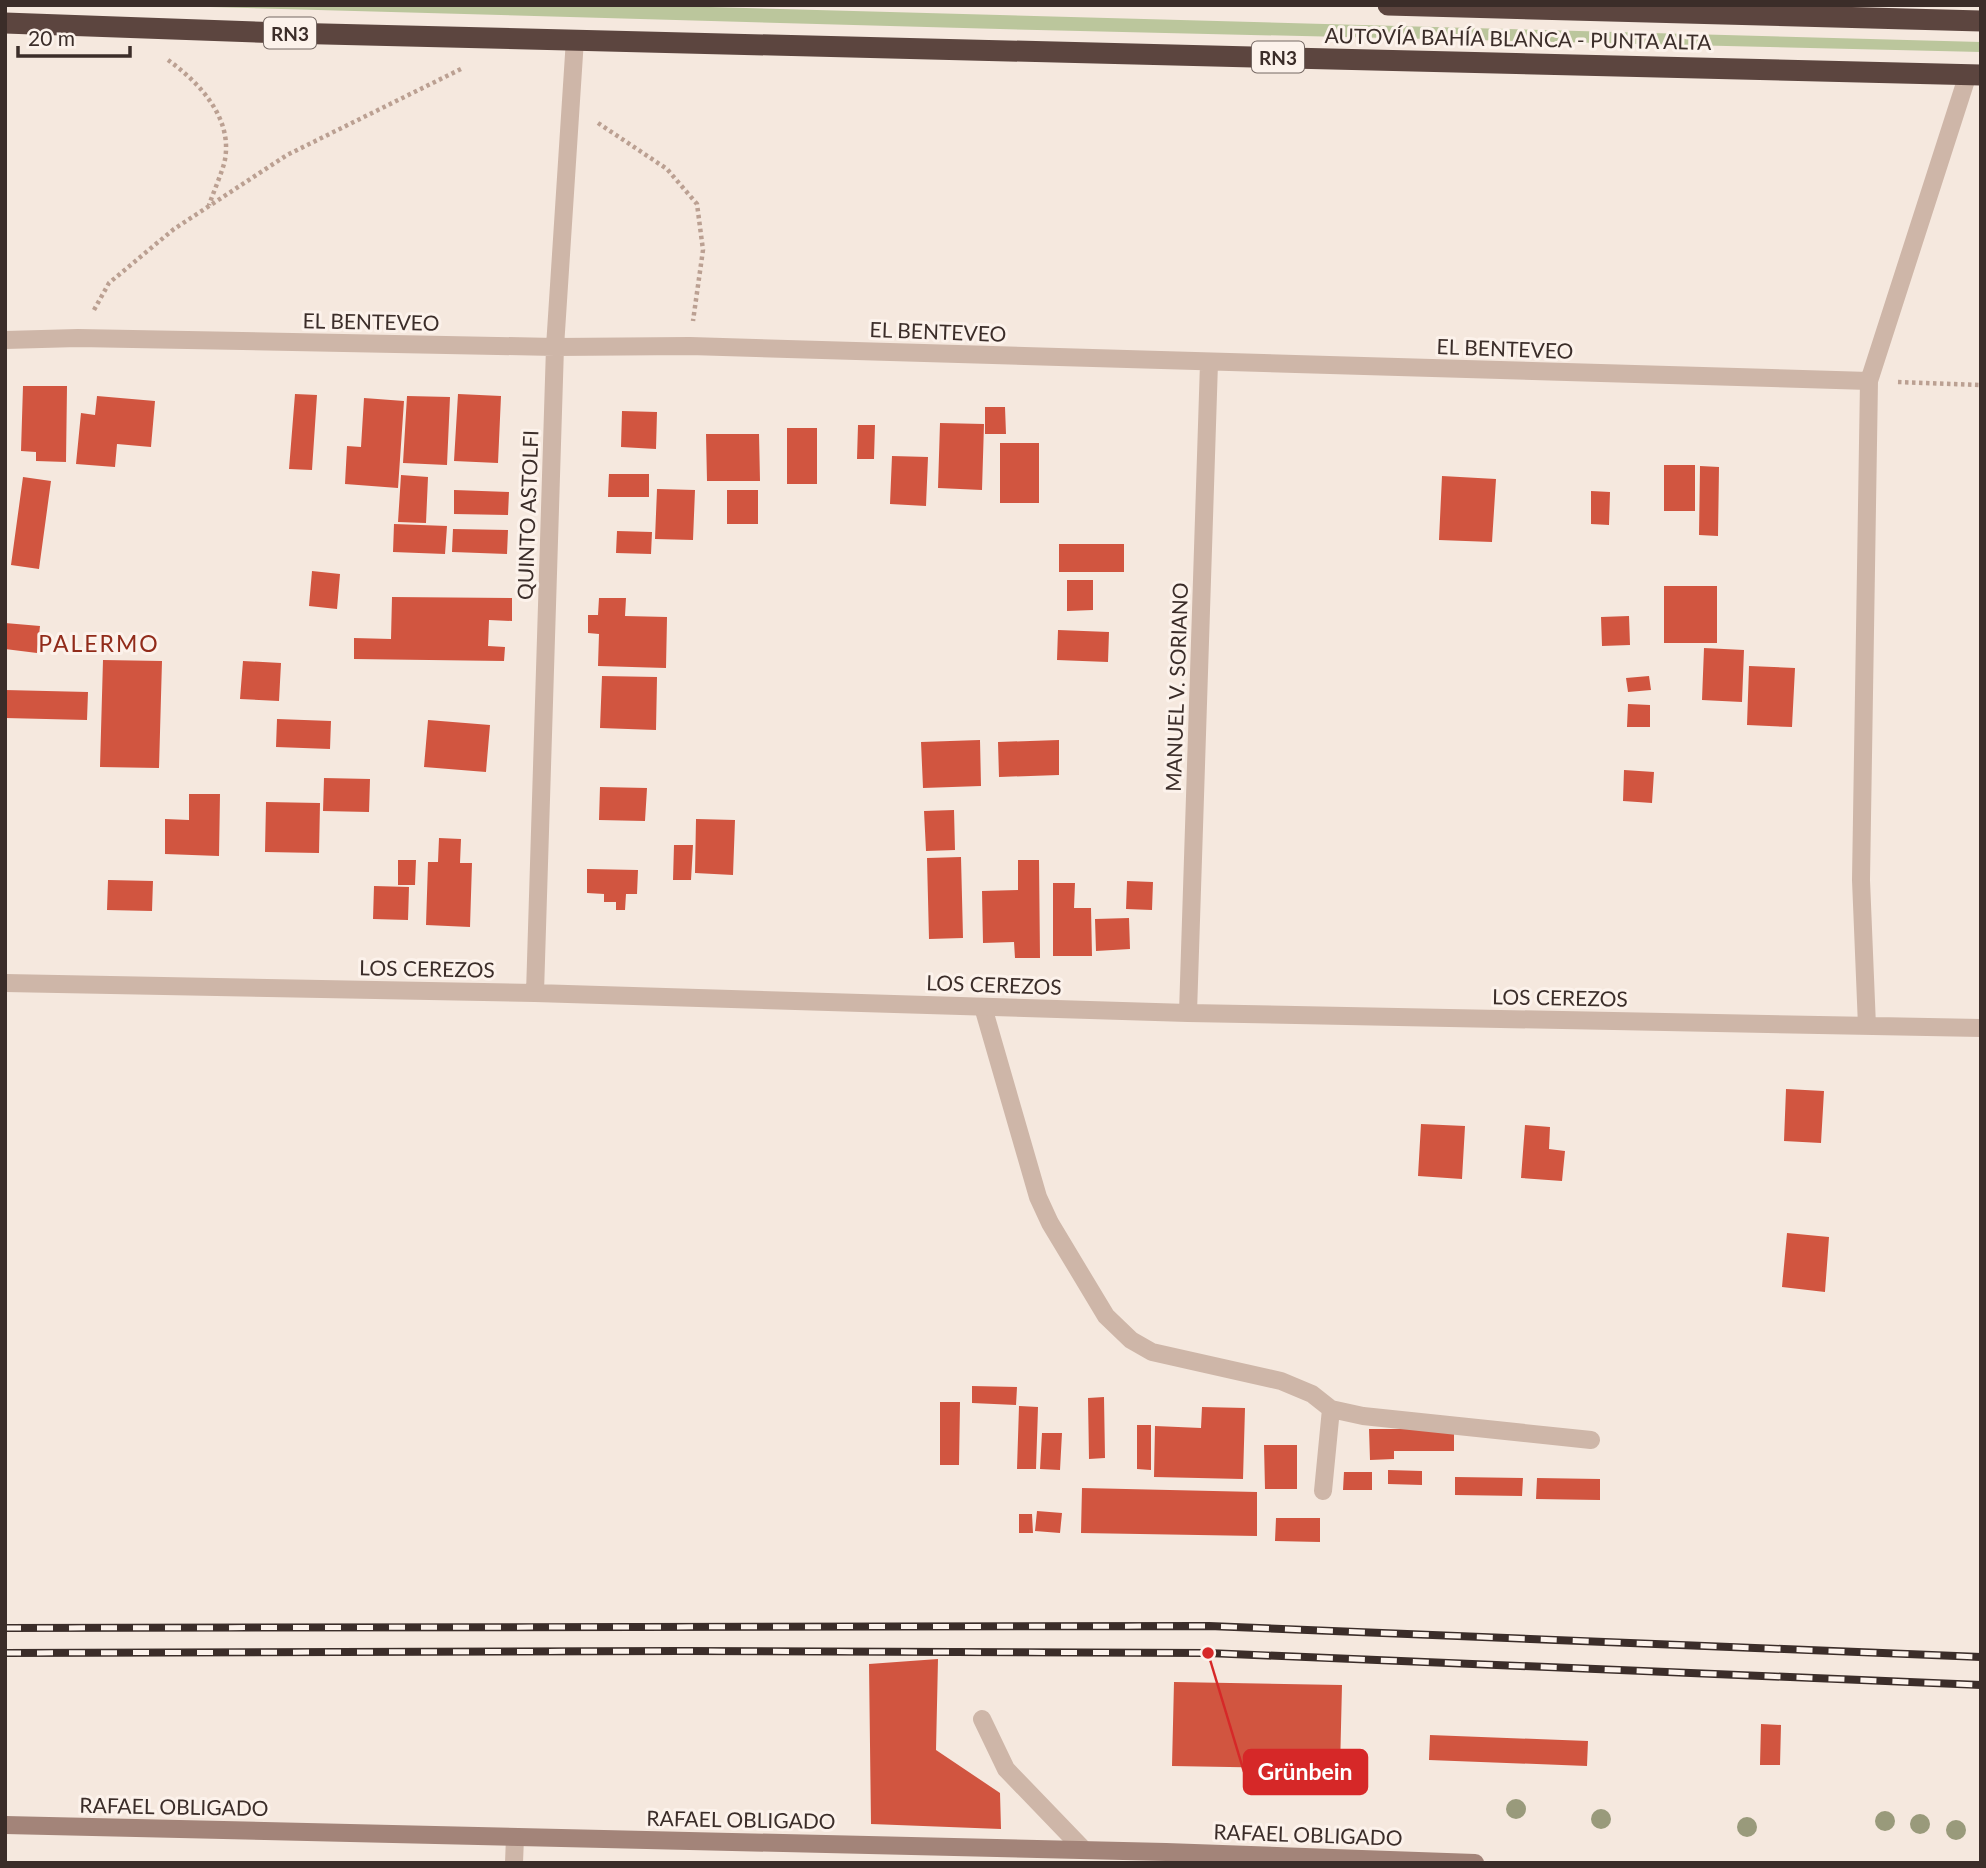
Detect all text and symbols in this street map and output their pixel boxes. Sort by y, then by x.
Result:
scale bar [18,14,130,58]
road number: RN3 [264,18,316,48]
street label: AUTOVÍA BAHÍA BLANCA - PUNTA ALTA [1324,22,1712,54]
text: 20 m [28,25,75,50]
road number: RN3 [1252,41,1304,72]
street label: EL BENTEVEO [302,307,440,335]
street label: EL BENTEVEO [869,316,1007,346]
street label: EL BENTEVEO [1436,333,1574,363]
street label: QUINTO ASTOLFI [512,430,542,600]
street label: MANUEL V. SORIANO [1160,582,1192,792]
district label: PALERMO [38,629,160,657]
street label: LOS CEREZOS [359,954,495,982]
street label: LOS CEREZOS [926,969,1062,999]
street label: LOS CEREZOS [1492,983,1628,1011]
callout: Grünbein [1244,1750,1367,1794]
text: Grünbein [1257,1757,1353,1785]
street label: RAFAEL OBLIGADO [79,1792,269,1820]
street label: RAFAEL OBLIGADO [646,1805,836,1833]
street label: RAFAEL OBLIGADO [1213,1818,1403,1850]

